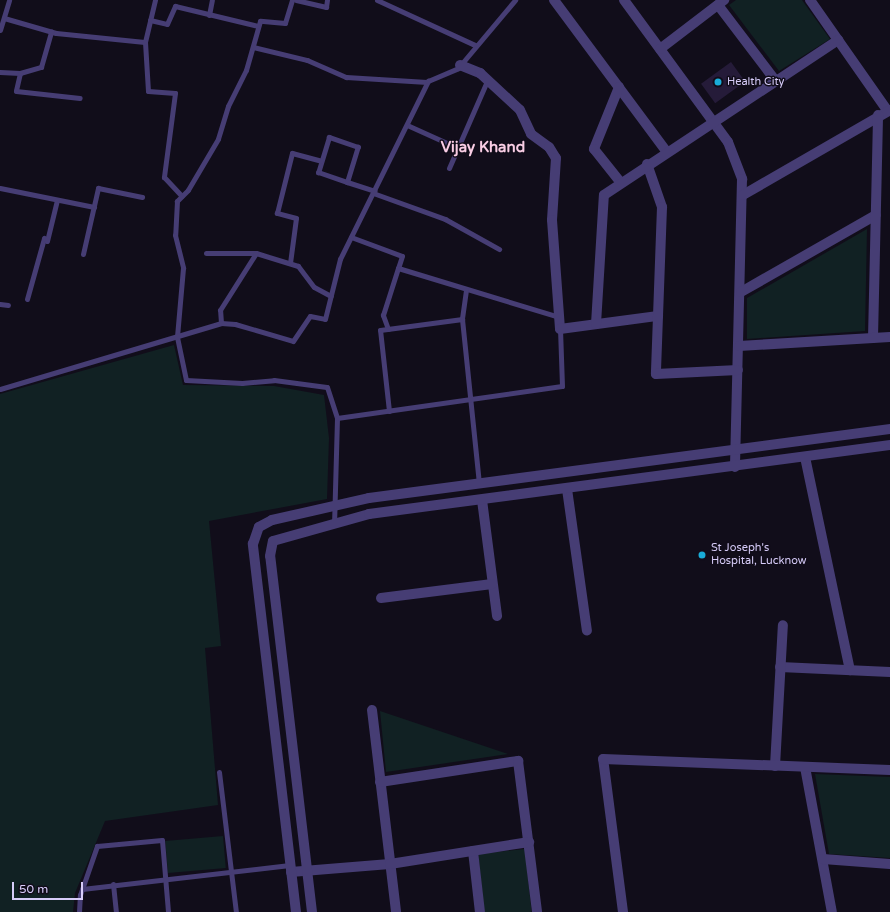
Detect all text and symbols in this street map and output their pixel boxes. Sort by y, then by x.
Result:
place label: Health City [727,75,784,89]
marker: Health City [712,76,724,88]
district label: Vijay Khand [441,139,525,157]
place label: St Joseph's Hospital, Lucknow [711,542,807,568]
marker: St Joseph's Hospital, Lucknow [696,549,708,561]
scale bar [14,874,85,900]
text: 50 m [19,882,48,896]

